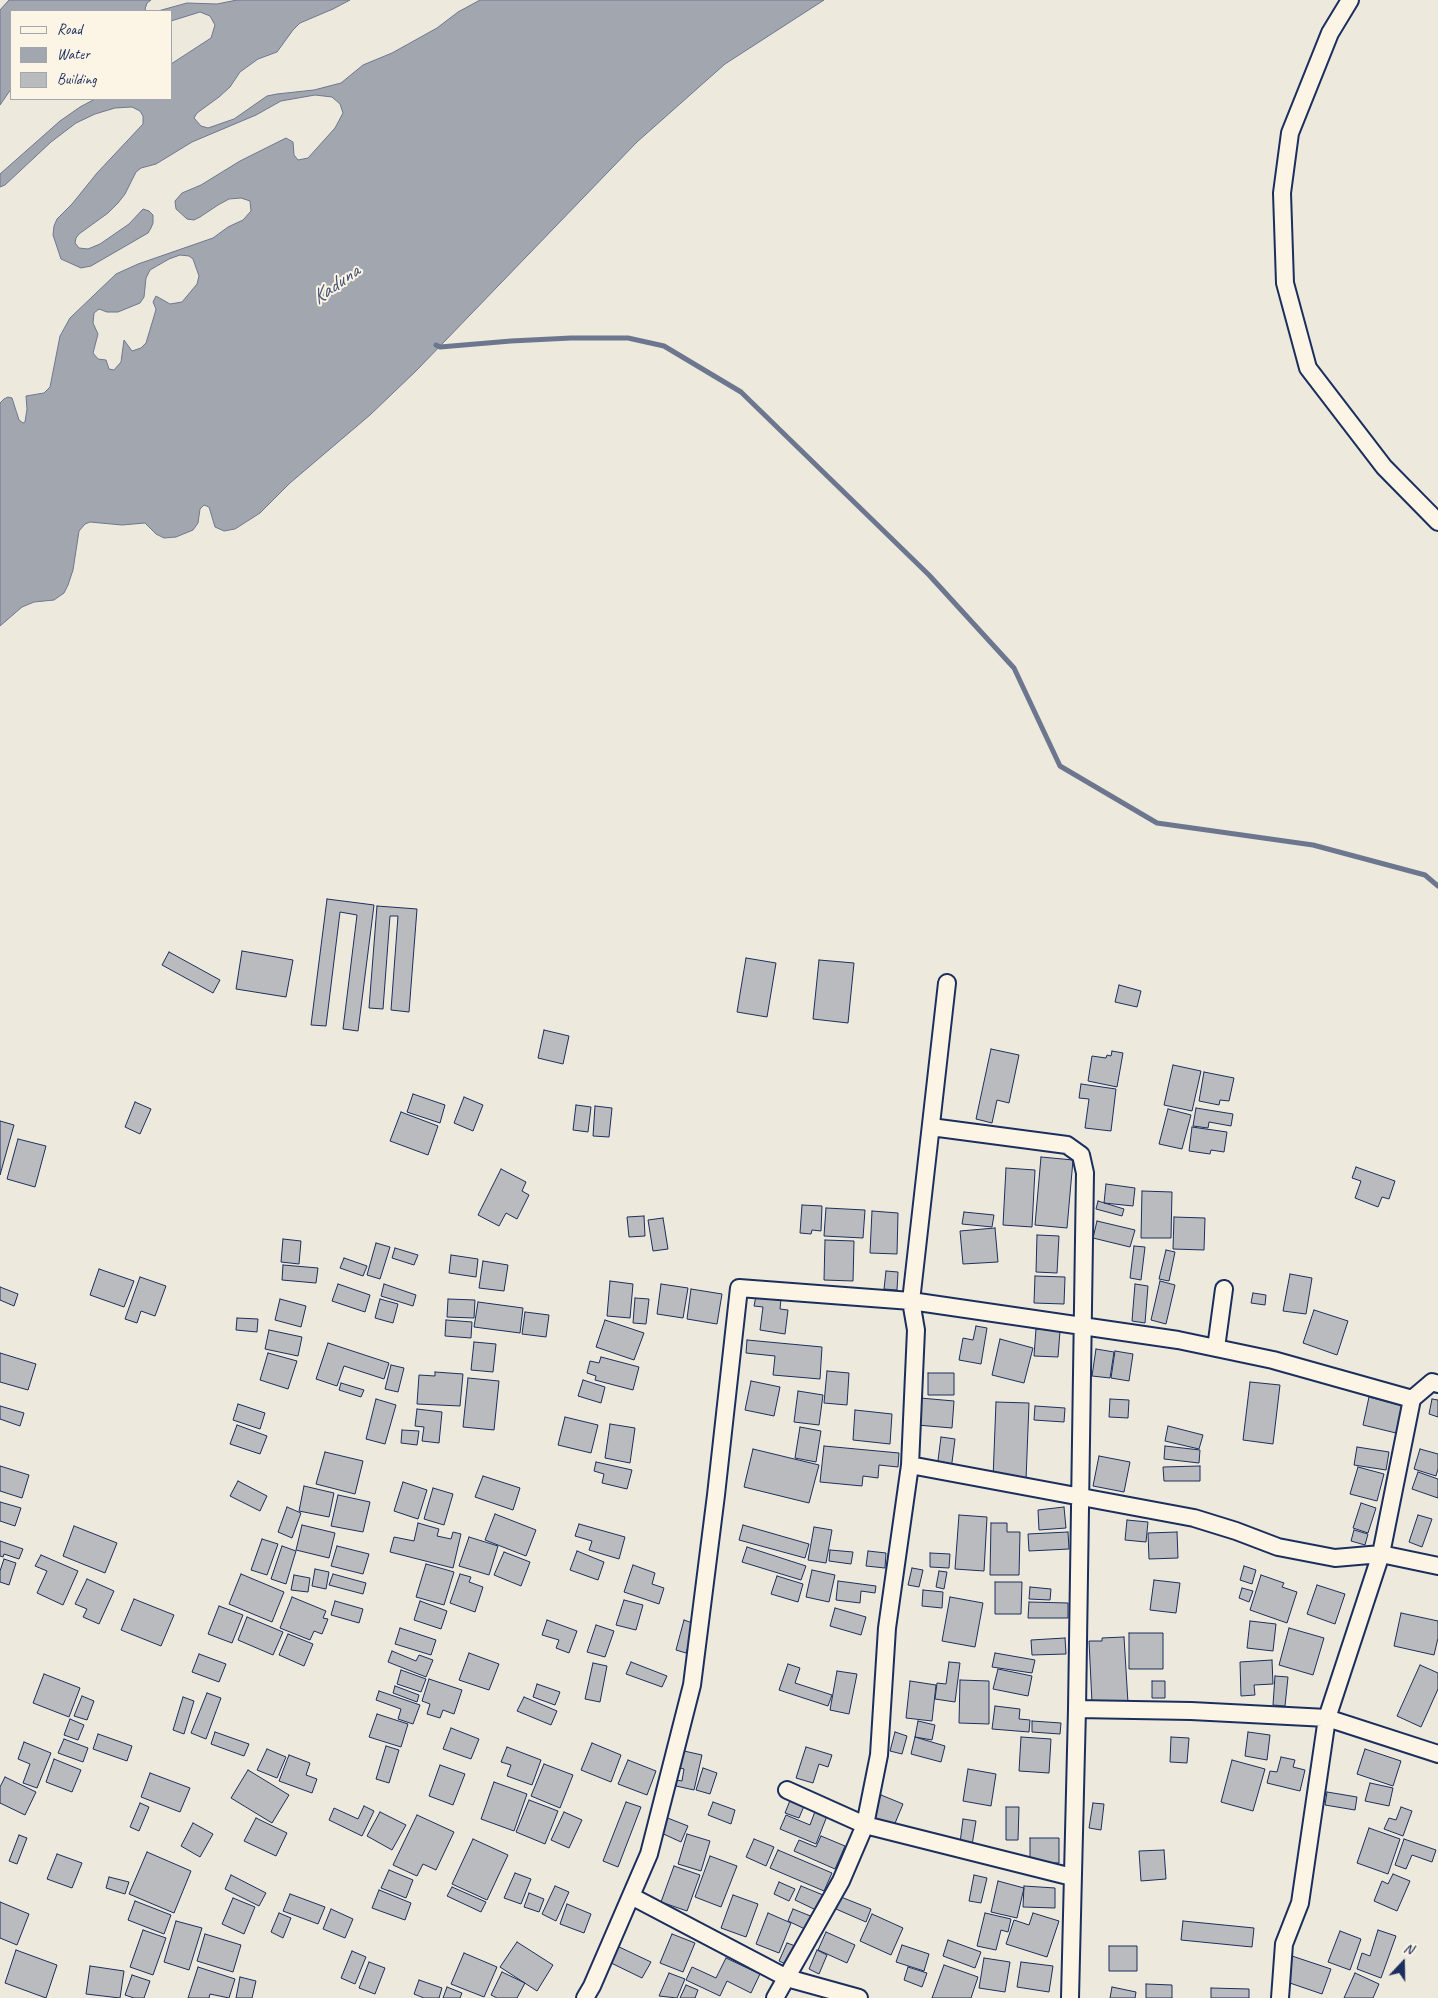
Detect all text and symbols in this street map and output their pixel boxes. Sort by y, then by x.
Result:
legend [10,10,172,100]
text: Road [57,20,82,39]
text: Water [57,45,90,64]
text: Building [57,70,96,89]
water label: Kaduna [307,259,365,311]
north arrow [1378,1938,1428,1988]
text: N [1401,1939,1416,1958]

